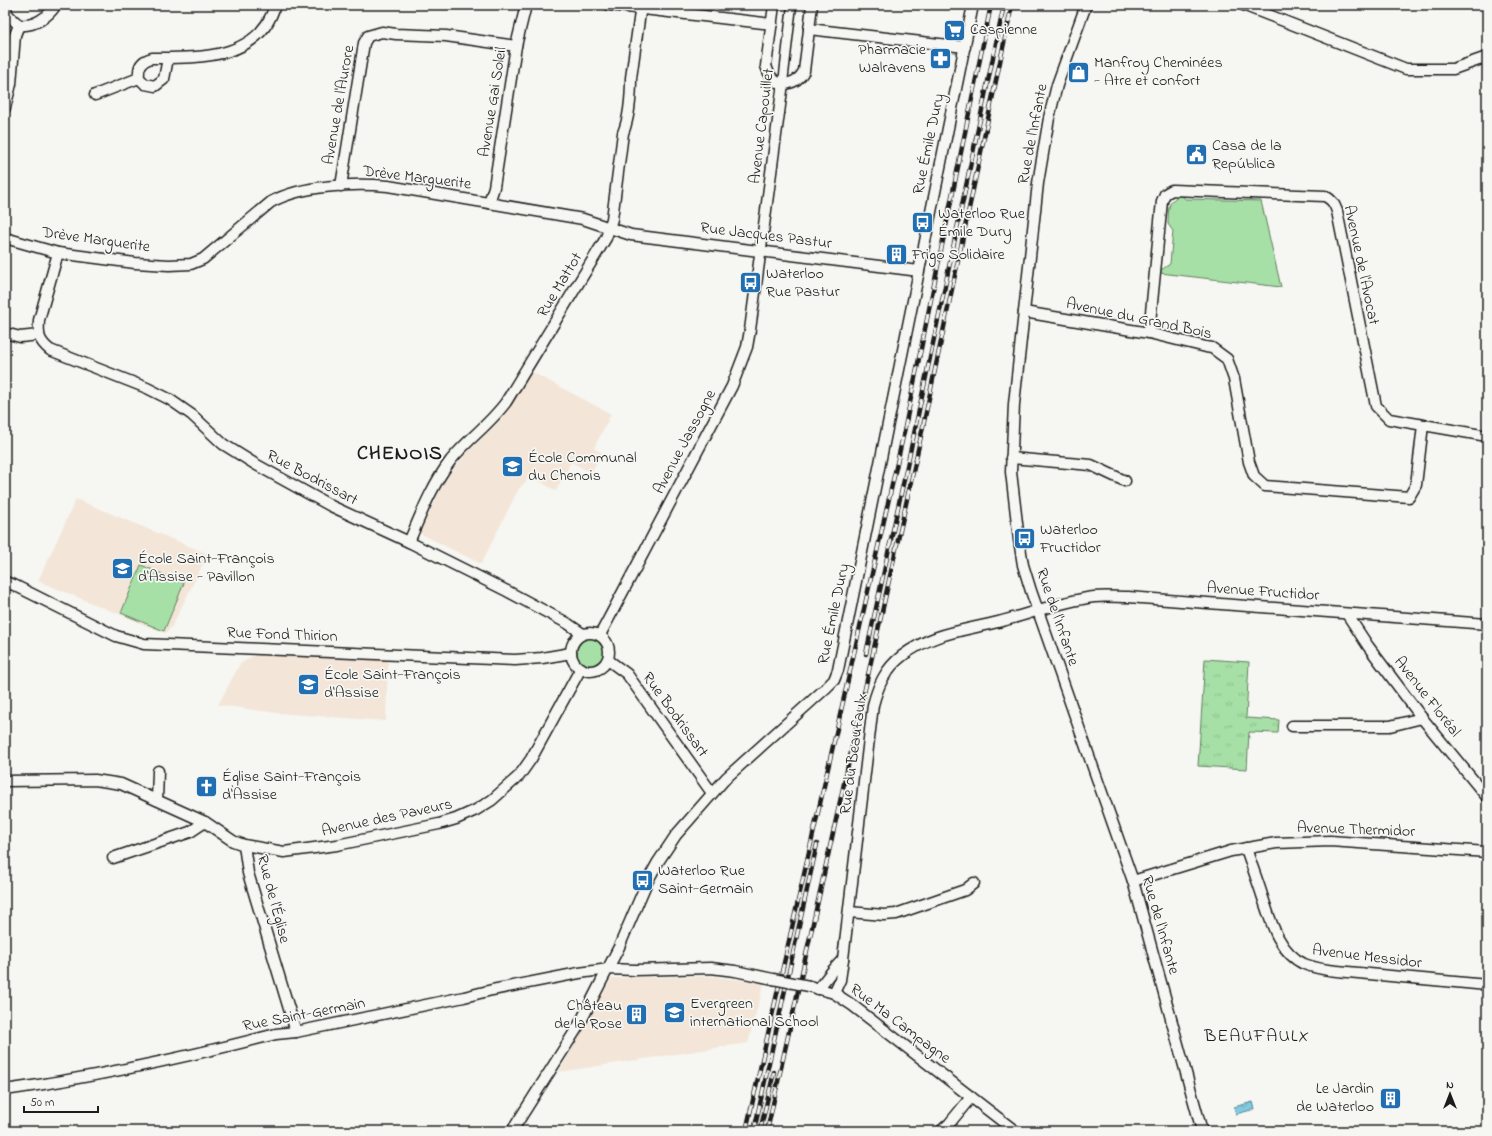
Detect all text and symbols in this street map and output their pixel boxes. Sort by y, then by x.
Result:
supermarket icon: Caspienne [941,17,967,43]
place label: Caspienne [970,18,1038,42]
place label: Pharmacie Walravens [858,38,927,80]
street label: Avenue de l'Aurore [317,43,361,167]
street label: Avenue Gai Soleil [472,45,514,159]
pharmacy icon: Pharmacie Walravens [928,46,954,72]
place label: Manfroy Cheminées - Atre et confort [1094,51,1223,93]
shop icon: Manfroy Cheminées - Atre et confort [1066,59,1092,85]
street label: Avenue Capouillet [743,66,781,185]
street label: Rue de l'Infante [1012,81,1055,186]
street label: Rue Émile Dury [907,91,951,197]
place label: Casa de la República [1212,134,1282,176]
public building icon: Casa de la República [1183,142,1209,168]
street label: Drève Marguerite [361,159,473,197]
place label: Waterloo Rue Émile Dury [938,202,1026,244]
street label: Avenue de l'Avocat [1337,203,1386,328]
bus stop icon: Waterloo Rue Émile Dury [909,210,935,236]
street label: Rue Jacques Pastur [699,216,833,256]
street label: Drève Marguerite [39,220,152,260]
building icon: Frigo Solidaire [884,242,910,268]
place label: Frigo Solidaire [911,243,1006,267]
street label: Rue Mattot [531,247,589,322]
place label: Waterloo Rue Pastur [766,262,840,304]
bus stop icon: Waterloo Rue Pastur [737,270,763,296]
street label: Avenue du Grand Bois [1064,292,1214,346]
street label: Avenue Jassogne [647,385,723,498]
district label: CHENOIS [357,440,443,469]
street label: Rue Bodrissart [262,444,362,512]
place label: École Communal du Chenois [528,446,637,488]
school or university icon: École Communal du Chenois [499,454,525,480]
place label: Waterloo Fructidor [1039,518,1101,560]
bus stop icon: Waterloo Fructidor [1011,526,1037,552]
place label: École Saint-François d'Assise - Pavillon [138,547,275,589]
school or university icon: École Saint-François d'Assise - Pavillon [110,555,136,581]
street label: Rue Émile Dury [812,561,856,667]
street label: Rue de l'Infante [1029,565,1085,670]
street label: Avenue Fructidor [1206,576,1320,608]
street label: Rue Fond Thirion [226,621,338,649]
street label: Avenue Floréal [1388,652,1466,743]
place label: École Saint-François d'Assise [324,663,461,705]
street label: Rue Bodrissart [636,667,715,763]
school or university icon: École Saint-François d'Assise [295,671,321,697]
street label: Rue du Beaufaulx [834,692,874,816]
place label: Église Saint-François d'Assise [222,765,361,807]
church icon: Église Saint-François d'Assise [194,773,220,799]
street label: Avenue des Paveurs [319,792,455,844]
street label: Avenue Thermidor [1296,816,1416,844]
street label: Rue de l'Église [250,852,297,947]
place label: Waterloo Rue Saint-Germain [658,859,753,901]
bus stop icon: Waterloo Rue Saint-Germain [629,867,655,893]
street label: Rue de l'Infante [1134,873,1186,978]
street label: Avenue Messidor [1311,938,1423,976]
street label: Rue Ma Campagne [844,978,956,1070]
street label: Rue Saint-Germain [241,991,367,1039]
place label: Evergreen international School [690,992,819,1034]
place label: Château de la Rose [554,994,623,1036]
school or university icon: Evergreen international School [661,1000,687,1026]
building icon: Château de la Rose [624,1002,650,1028]
district label: BEAUFAULX [1203,1024,1310,1050]
north arrow [1430,1074,1470,1114]
place label: Le Jardin de Waterloo [1296,1077,1374,1119]
text: N [1446,1077,1454,1093]
building icon: Le Jardin de Waterloo [1377,1085,1403,1111]
scale bar [24,1088,98,1114]
text: 50 m [30,1094,54,1112]

